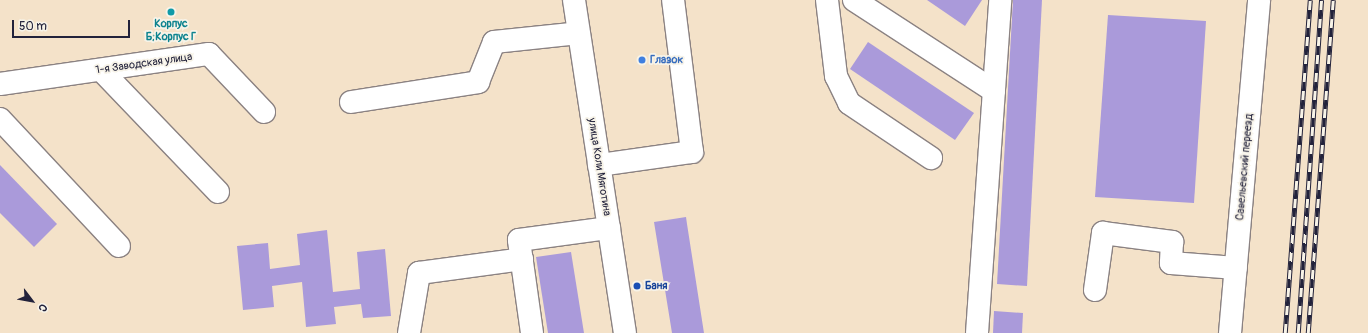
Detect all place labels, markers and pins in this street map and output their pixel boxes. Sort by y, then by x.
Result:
marker: Корпус Б;Корпус Г [166,7,176,17]
place label: Корпус Б;Корпус Г [146,18,196,44]
place label: Глазок [650,53,683,67]
marker: Глазок [637,55,647,65]
place label: Баня [645,279,667,293]
marker: Баня [632,281,642,291]

